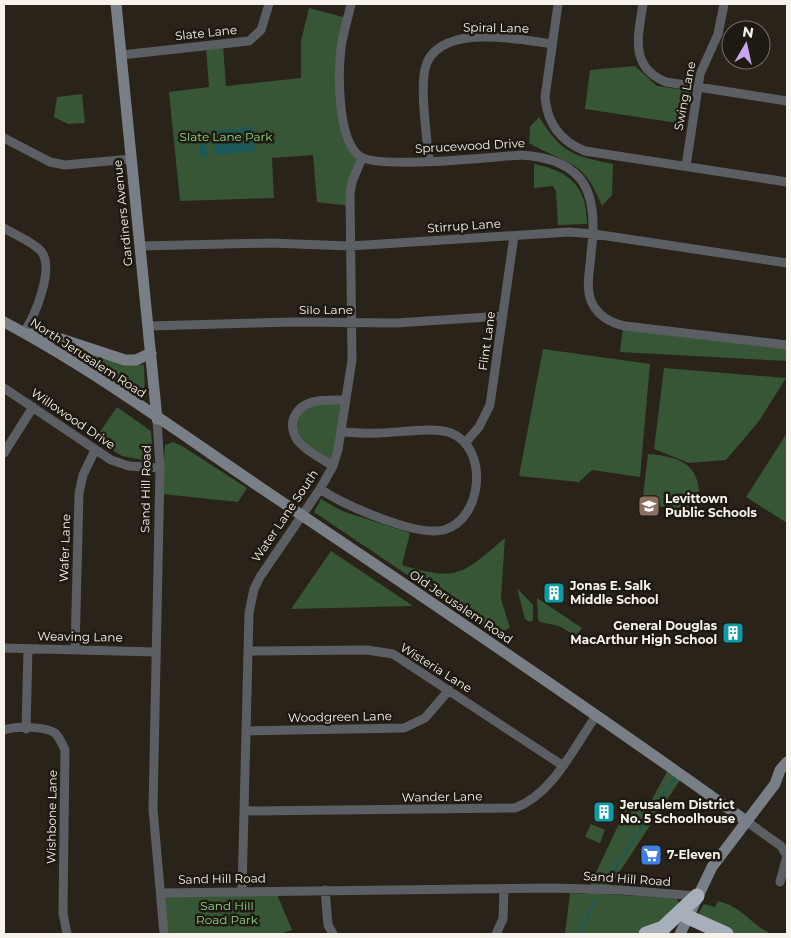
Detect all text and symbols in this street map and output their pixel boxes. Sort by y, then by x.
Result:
street label: Spiral Lane [463,19,529,36]
north arrow [721,20,771,70]
street label: Slate Lane [174,22,238,43]
text: N [741,22,755,42]
street label: Swing Lane [670,60,699,132]
park label: Slate Lane Park [180,129,273,144]
street label: Sprucewood Drive [415,135,525,156]
street label: Gardiners Avenue [109,159,136,267]
street label: Stirrup Lane [427,215,501,236]
street label: Silo Lane [299,302,353,317]
street label: Flint Lane [475,310,498,372]
street label: North Jerusalem Road [27,314,149,401]
street label: Willowood Drive [28,385,118,452]
street label: Sand Hill Road [137,445,154,533]
street label: Water Lane South [248,467,321,565]
place label: Levittown Public Schools [665,491,757,520]
school or university icon: Levittown Public Schools [637,494,661,518]
street label: Wafer Lane [56,514,73,582]
street label: Old Jerusalem Road [407,566,516,647]
place label: Jonas E. Salk Middle School [569,578,659,607]
building icon: Jonas E. Salk Middle School [542,581,566,605]
place label: General Douglas MacArthur High School [570,618,718,647]
building icon: General Douglas MacArthur High School [721,621,745,645]
street label: Weaving Lane [37,628,123,645]
street label: Wisteria Lane [398,640,475,696]
street label: Woodgreen Lane [288,708,392,725]
street label: Wishbone Lane [43,770,60,864]
street label: Wander Lane [402,788,482,805]
place label: Jerusalem District No. 5 Schoolhouse [619,797,736,826]
building icon: Jerusalem District No. 5 Schoolhouse [592,800,616,824]
supermarket icon: 7-Eleven [639,843,663,867]
place label: 7-Eleven [667,847,720,862]
street label: Sand Hill Road [583,868,671,889]
street label: Sand Hill Road [178,870,266,887]
park label: Sand Hill Road Park [196,898,259,927]

